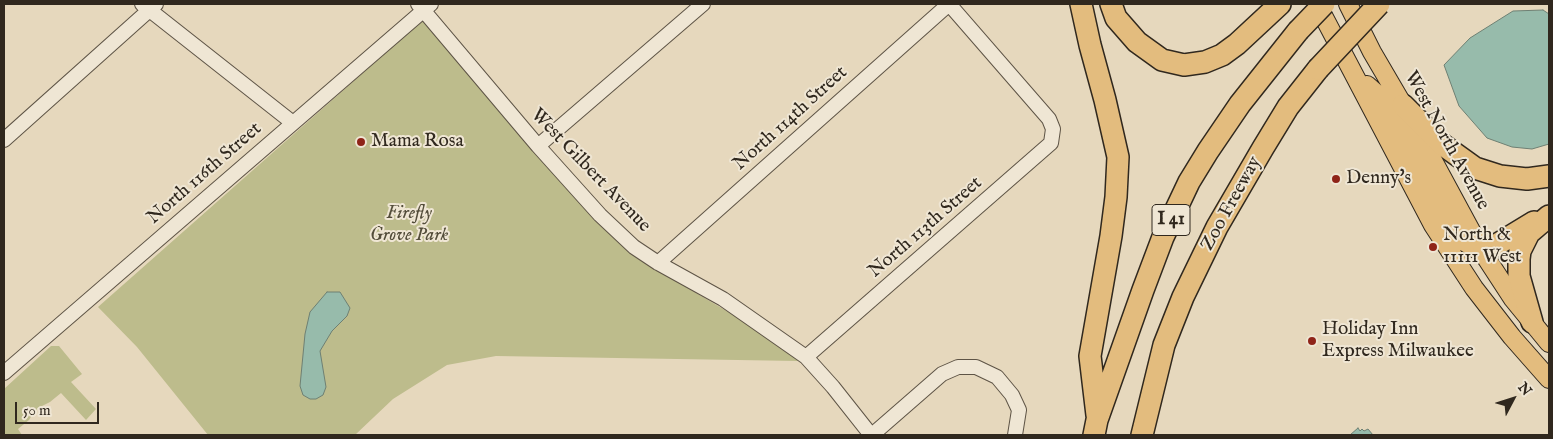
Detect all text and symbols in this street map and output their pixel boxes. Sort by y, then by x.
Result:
street label: North 114th Street [729,62,853,176]
street label: West North Avenue [1398,68,1494,214]
street label: West Gilbert Avenue [525,104,655,238]
street label: North 116th Street [143,118,267,230]
place label: Mama Rosa [371,131,464,153]
marker: Mama Rosa [355,136,367,148]
street label: Zoo Freeway [1197,153,1267,255]
place label: Denny's [1346,168,1411,190]
street label: North 113th Street [865,172,987,284]
marker: Denny's [1330,173,1342,185]
park label: Firefly Grove Park [370,203,448,247]
road number: I 41 [1152,204,1190,236]
place label: North & 11111 West [1443,225,1522,269]
marker: North & 11111 West [1427,241,1439,253]
place label: Holiday Inn Express Milwaukee [1322,319,1474,363]
marker: Holiday Inn Express Milwaukee [1306,335,1318,347]
north arrow [1488,374,1538,424]
text: N [1514,379,1535,400]
scale bar [18,392,101,424]
text: 50 m [23,401,51,420]

